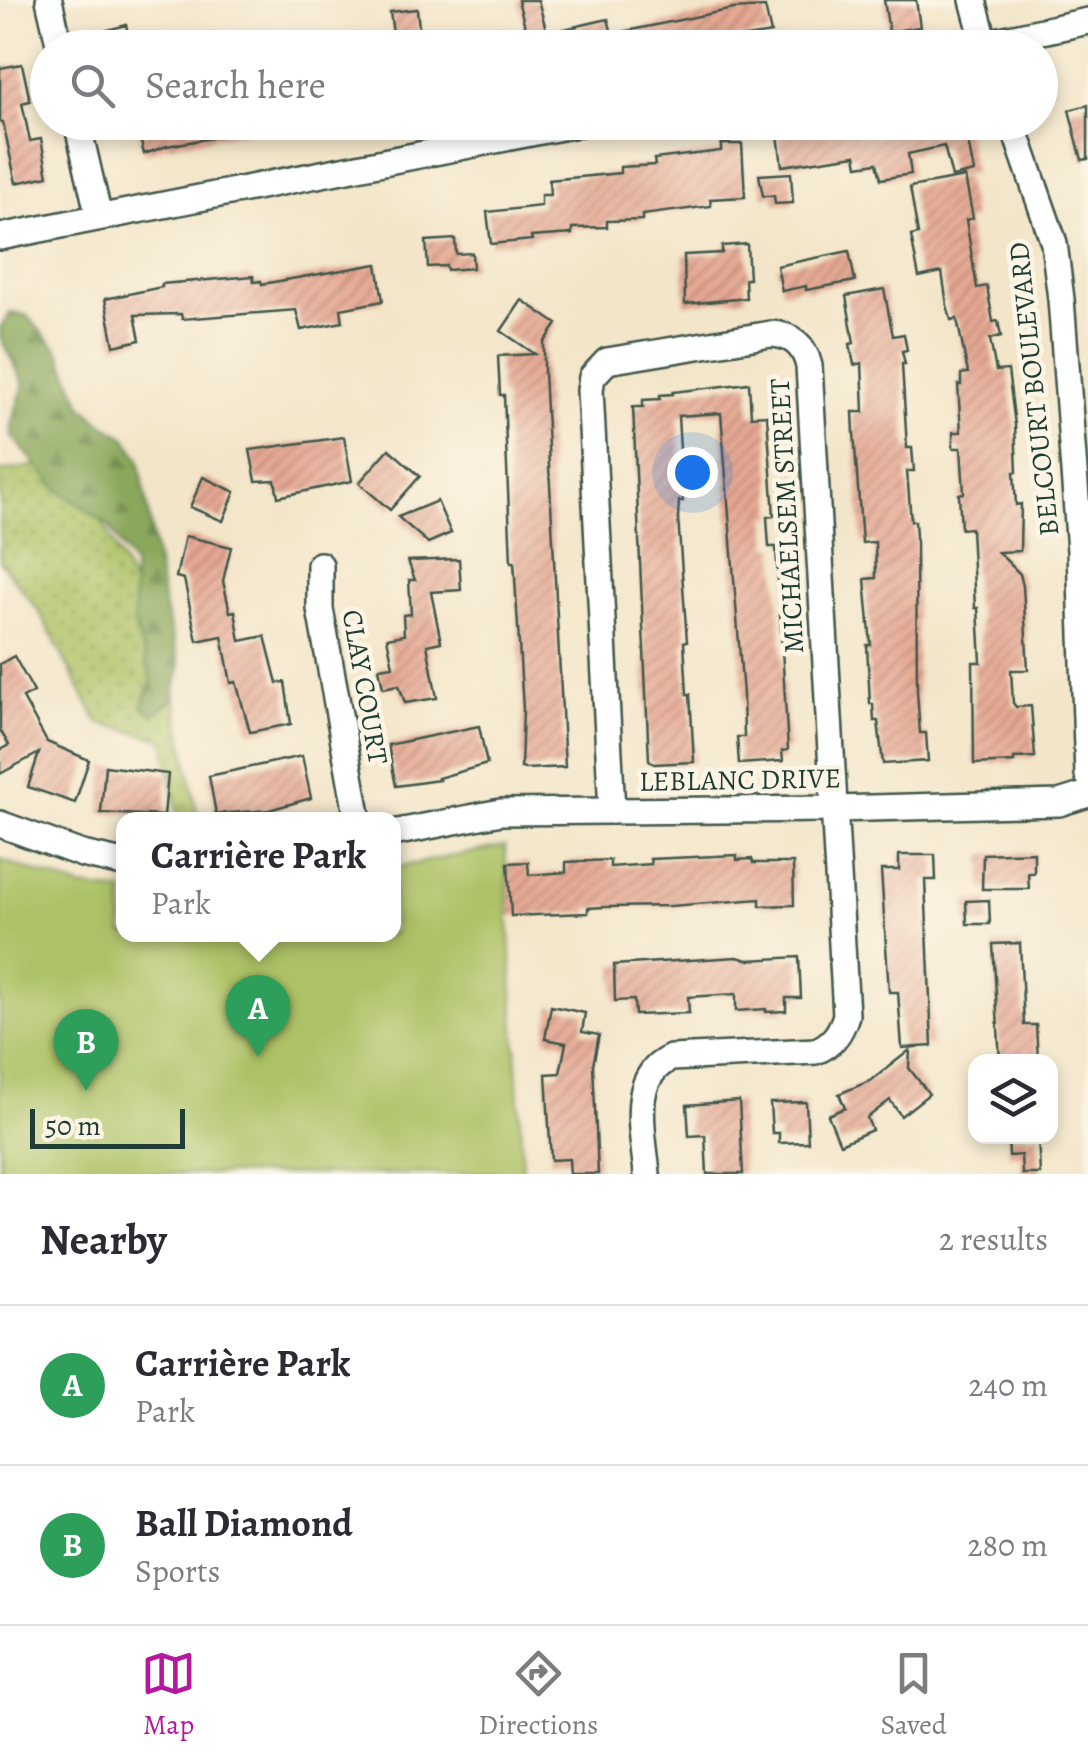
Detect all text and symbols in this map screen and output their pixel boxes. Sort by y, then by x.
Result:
search box [30,30,1058,140]
icon: search [65,58,120,113]
text: Search here [145,59,326,111]
street label: BELCOURT BOULEVARD [1000,240,1068,538]
street label: MICHAELSEM STREET [761,377,813,655]
your location [667,447,718,498]
street label: CLAY COURT [333,607,397,767]
street label: LEBLANC DRIVE [639,759,841,801]
popup [116,812,401,942]
text: Carrière Park [151,829,366,881]
text: Park [151,881,211,925]
pin: A [226,974,290,1057]
pin: B [54,1008,118,1091]
map controls [968,1054,1058,1144]
button: layers [968,1054,1058,1144]
scale bar [30,1104,185,1148]
text: 50 m [45,1107,101,1145]
text: Nearby [40,1211,167,1268]
text: 2 results [939,1217,1048,1261]
text: Carrière Park [135,1337,350,1389]
text: A [62,1363,83,1407]
text: 240 m [968,1363,1048,1407]
text: Park [135,1389,195,1433]
text: Ball Diamond [135,1497,353,1549]
text: B [62,1523,83,1567]
text: 280 m [967,1523,1048,1567]
text: Sports [135,1549,220,1593]
tab: Map [141,1646,196,1744]
tab: Directions [478,1646,598,1744]
tab: Saved [881,1646,947,1744]

